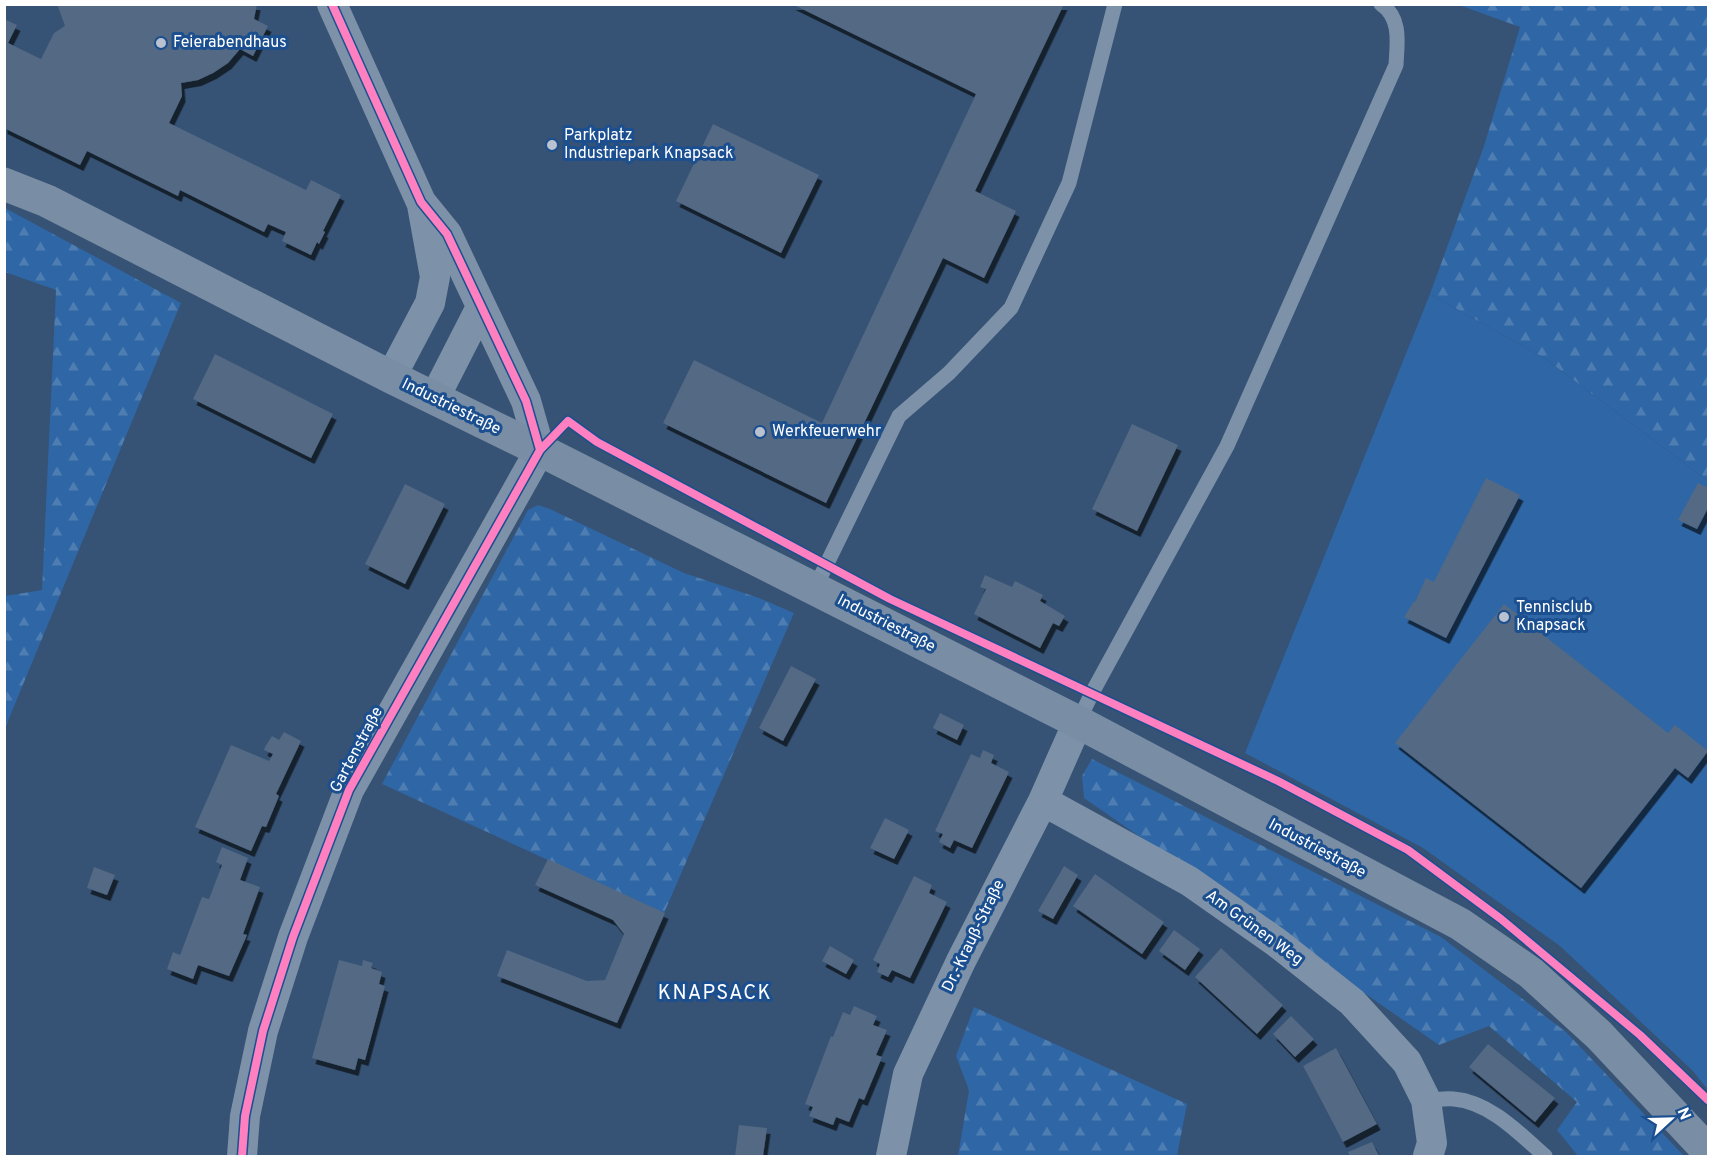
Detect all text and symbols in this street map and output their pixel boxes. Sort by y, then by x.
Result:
place label: Feierabendhaus [173,33,287,53]
marker: Feierabendhaus [154,36,168,50]
place label: Parkplatz Industriepark Knapsack [564,126,733,164]
marker: Parkplatz Industriepark Knapsack [545,138,559,152]
street label: Industriestraße [398,374,504,440]
place label: Werkfeuerwehr [772,422,881,442]
marker: Werkfeuerwehr [753,425,767,439]
street label: Industriestraße [833,591,939,657]
place label: Tennisclub Knapsack [1516,598,1592,636]
marker: Tennisclub Knapsack [1497,610,1511,624]
street label: Gartenstraße [326,704,388,796]
street label: Industriestraße [1265,815,1369,883]
street label: Dr.-Krauß-Straße [938,877,1010,995]
street label: Am Grünen Weg [1201,886,1307,970]
district label: KNAPSACK [658,981,772,1007]
north arrow [1641,1089,1701,1149]
text: N [1672,1105,1694,1123]

